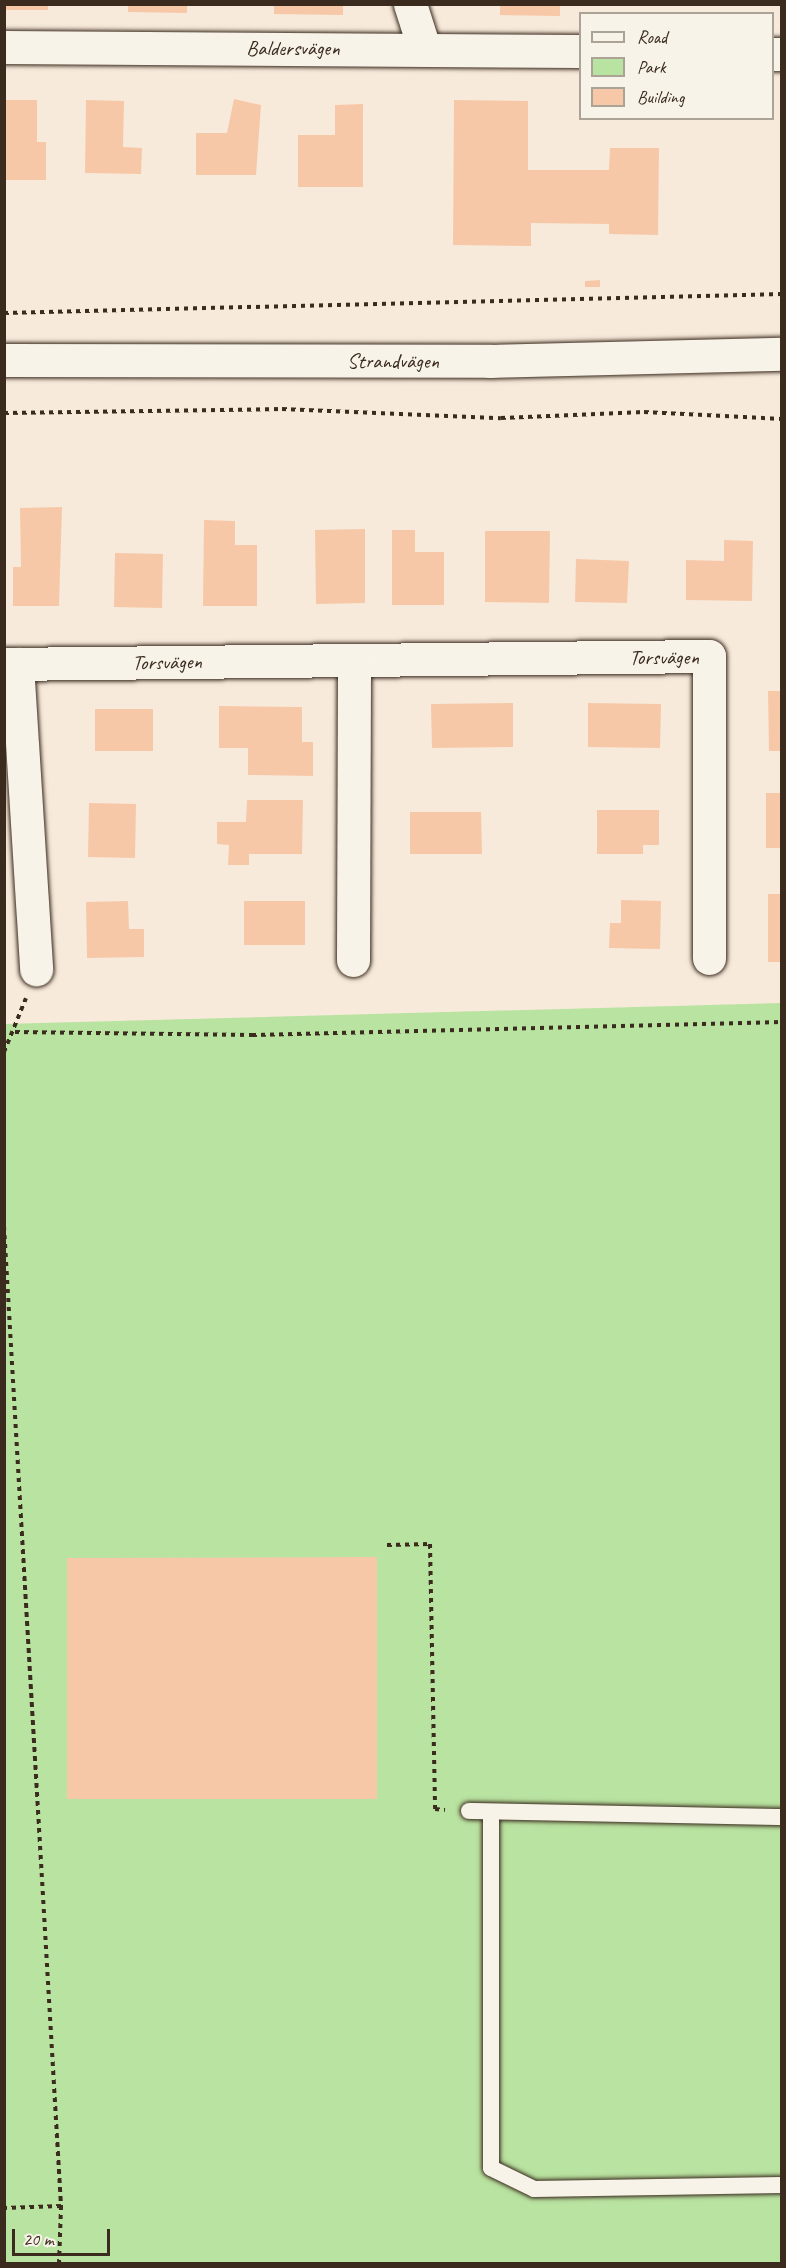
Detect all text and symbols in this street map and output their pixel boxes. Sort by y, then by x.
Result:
legend [579,12,774,120]
text: Road [637,26,667,48]
street label: Baldersvägen [246,35,340,61]
text: Park [637,56,666,78]
text: Building [637,86,684,108]
street label: Strandvägen [347,348,439,374]
street label: Torsvägen [629,644,699,670]
street label: Torsvägen [132,649,202,675]
scale bar [15,2217,112,2255]
text: 20 m [23,2228,54,2250]

